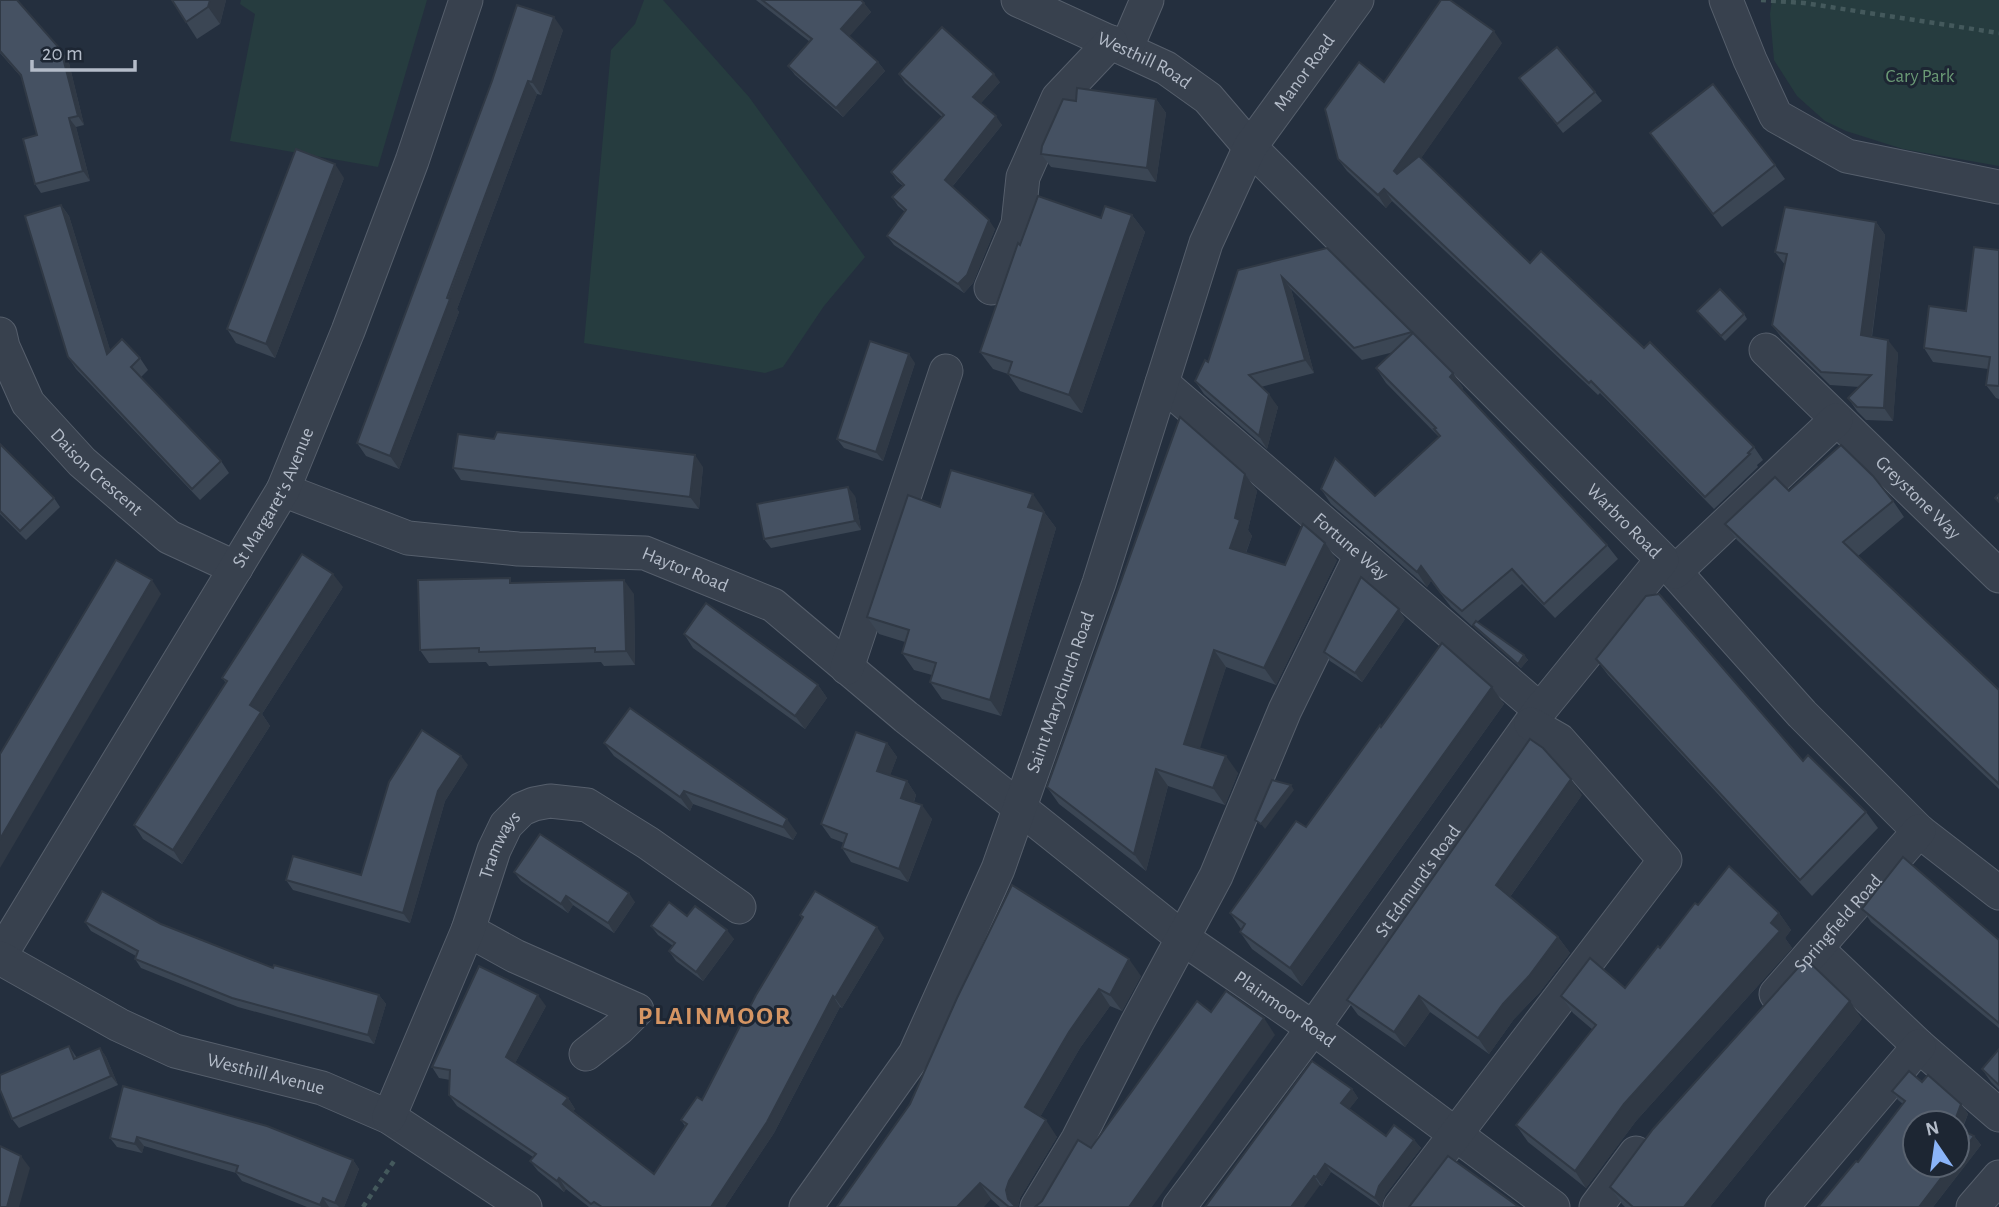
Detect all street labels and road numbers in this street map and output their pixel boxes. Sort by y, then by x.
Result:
street label: Westhill Road [1095,28,1195,92]
street label: Manor Road [1270,31,1338,114]
street label: Daison Crescent [47,425,146,519]
street label: St Margaret's Avenue [229,425,317,571]
street label: Greystone Way [1872,452,1964,543]
street label: Warbro Road [1583,480,1665,562]
street label: Fortune Way [1310,509,1392,584]
street label: Haytor Road [639,543,731,595]
street label: Saint Marychurch Road [1023,609,1098,775]
street label: Tramways [476,807,524,881]
street label: St Edmund's Road [1372,822,1464,940]
street label: Springfield Road [1790,871,1886,976]
street label: Plainmoor Road [1231,967,1339,1051]
street label: Westhill Avenue [205,1050,327,1098]

